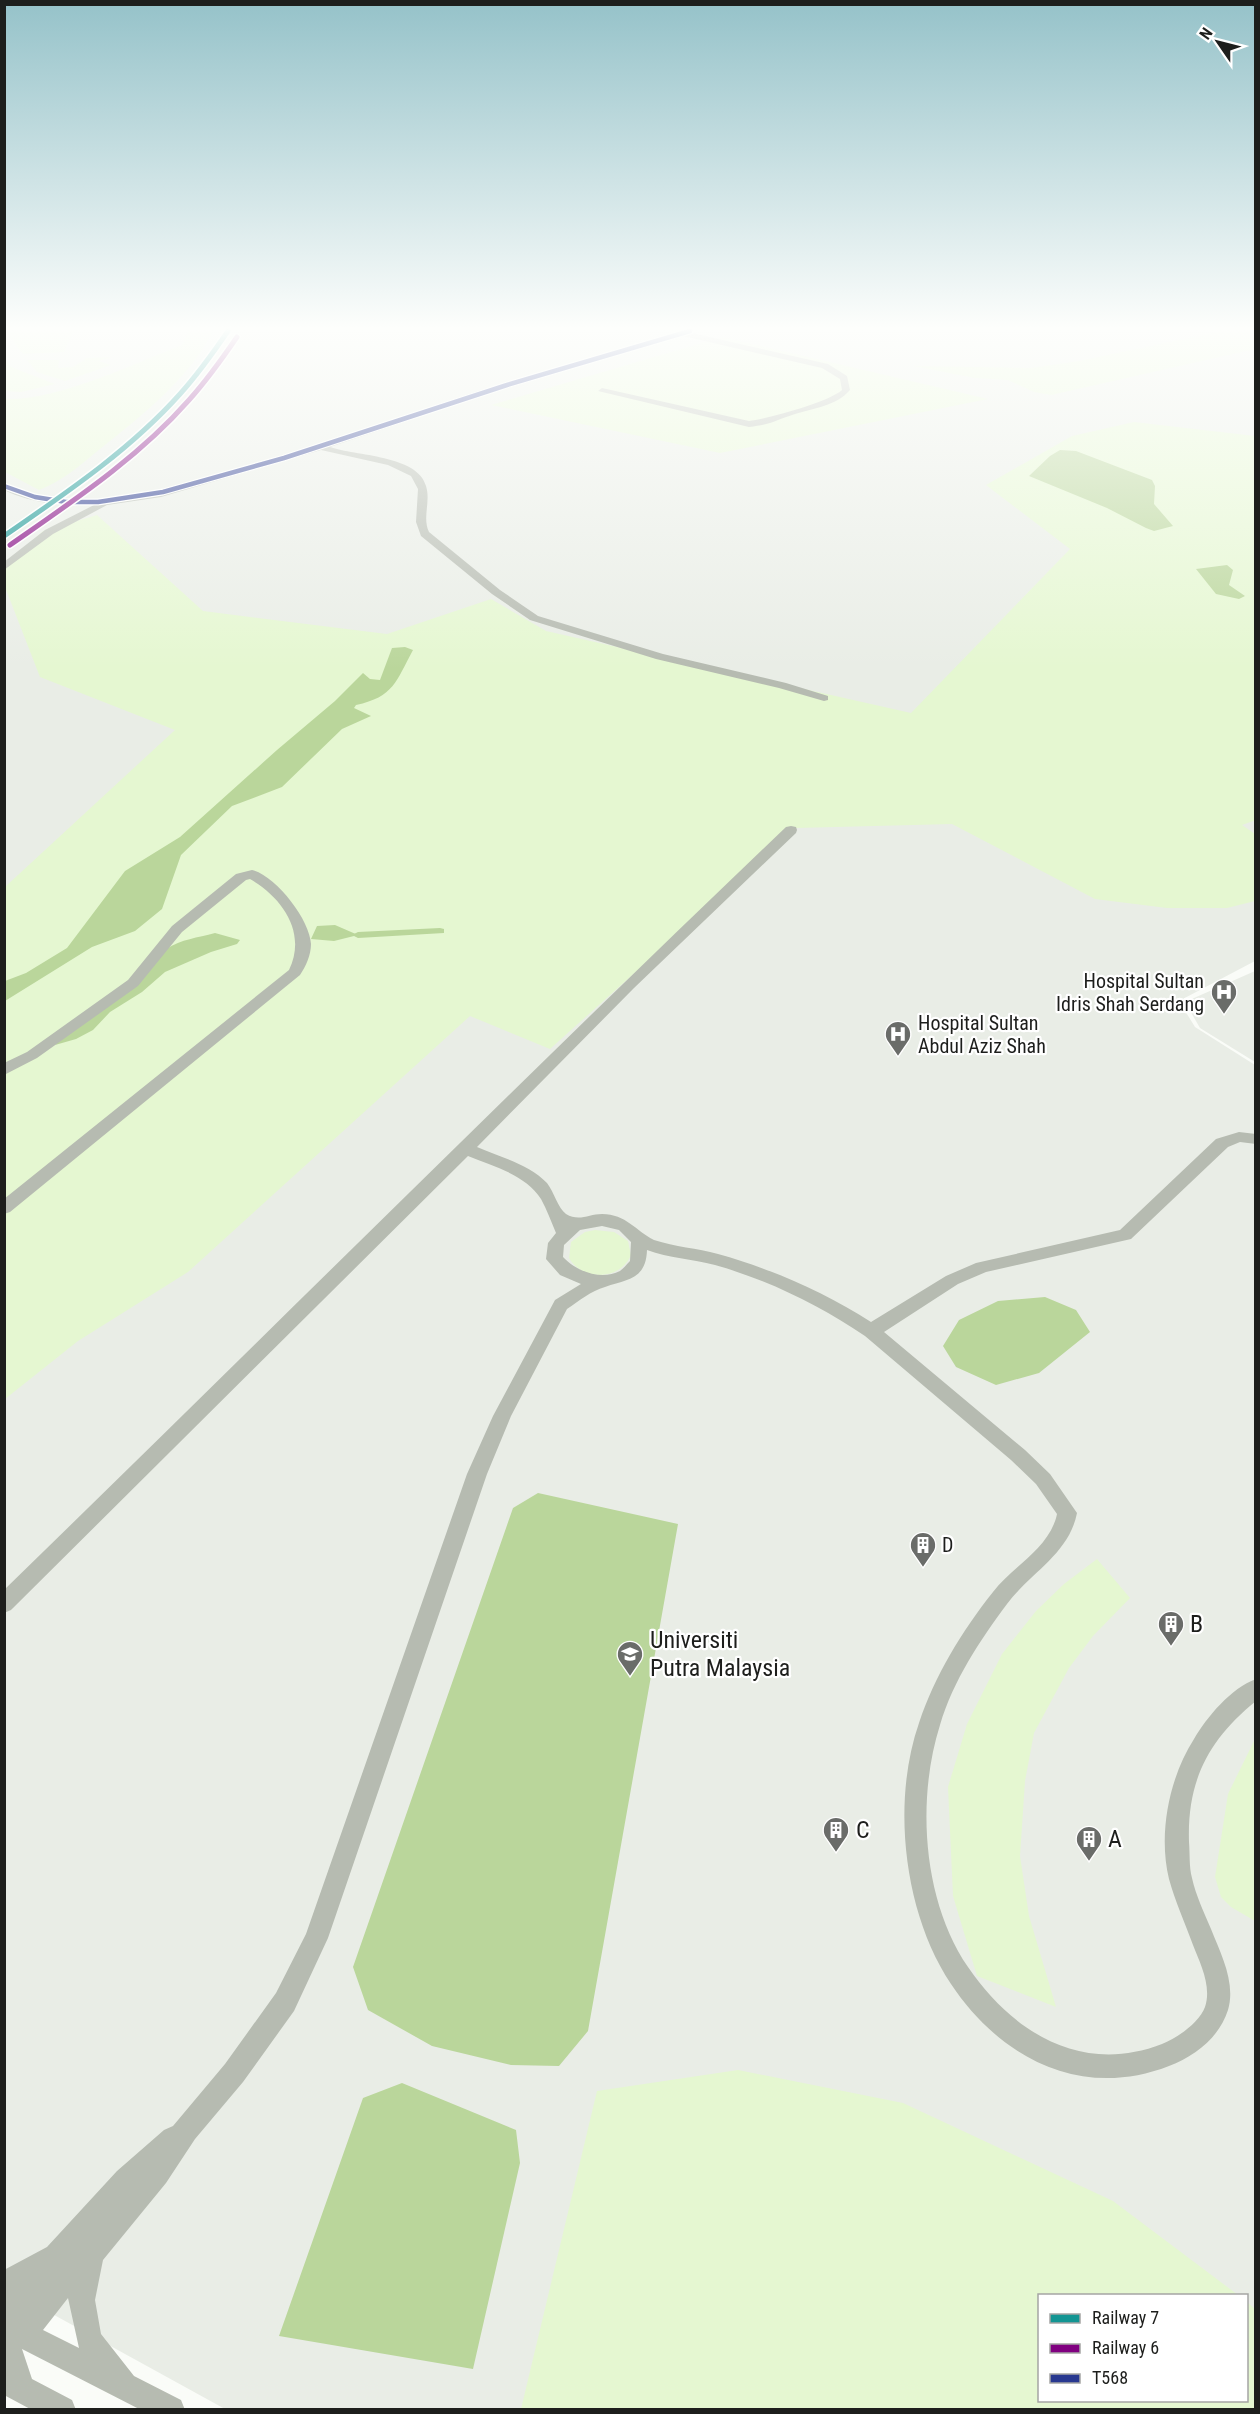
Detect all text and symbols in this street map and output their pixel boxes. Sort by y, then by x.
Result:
north arrow [1188,12,1248,72]
text: N [1196,24,1217,43]
place label: Hospital Sultan Idris Shah Serdang [1056,969,1204,1016]
hospital icon: Hospital Sultan Idris Shah Serdang [1209,977,1239,1015]
place label: Hospital Sultan Abdul Aziz Shah [918,1011,1046,1058]
hospital icon: Hospital Sultan Abdul Aziz Shah [883,1019,913,1057]
building icon: D [908,1530,938,1568]
place label: D [942,1533,953,1557]
building icon: B [1156,1609,1186,1647]
place label: B [1190,1610,1203,1638]
place label: Universiti Putra Malaysia [650,1626,790,1682]
school or university icon: Universiti Putra Malaysia [615,1639,645,1677]
building icon: C [821,1815,851,1853]
place label: C [856,1816,870,1844]
building icon: A [1074,1824,1104,1862]
place label: A [1108,1825,1122,1853]
legend [1038,2294,1248,2402]
text: Railway 7 [1092,2307,1159,2328]
text: Railway 6 [1092,2337,1159,2358]
text: T568 [1092,2367,1128,2388]

